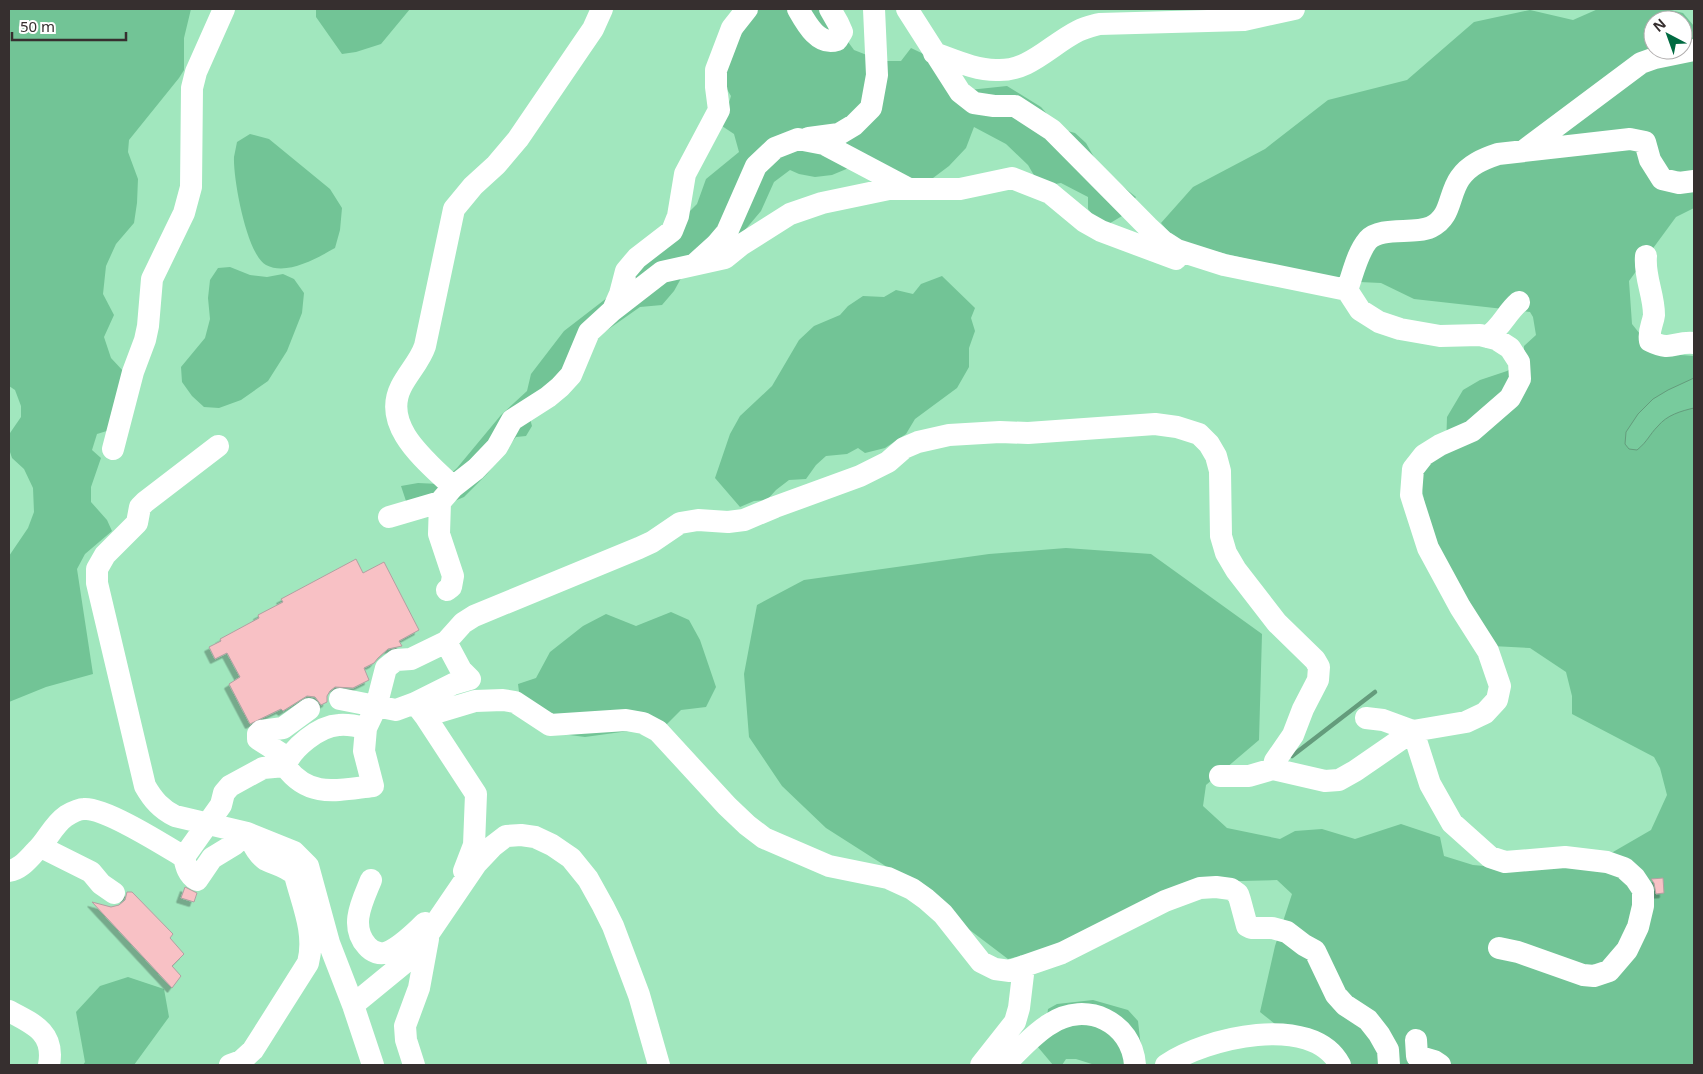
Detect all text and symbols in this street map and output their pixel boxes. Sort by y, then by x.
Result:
scale bar [12,10,126,42]
north arrow [1643,10,1693,60]
text: N [1649,14,1670,36]
text: 50 m [20,16,55,36]

